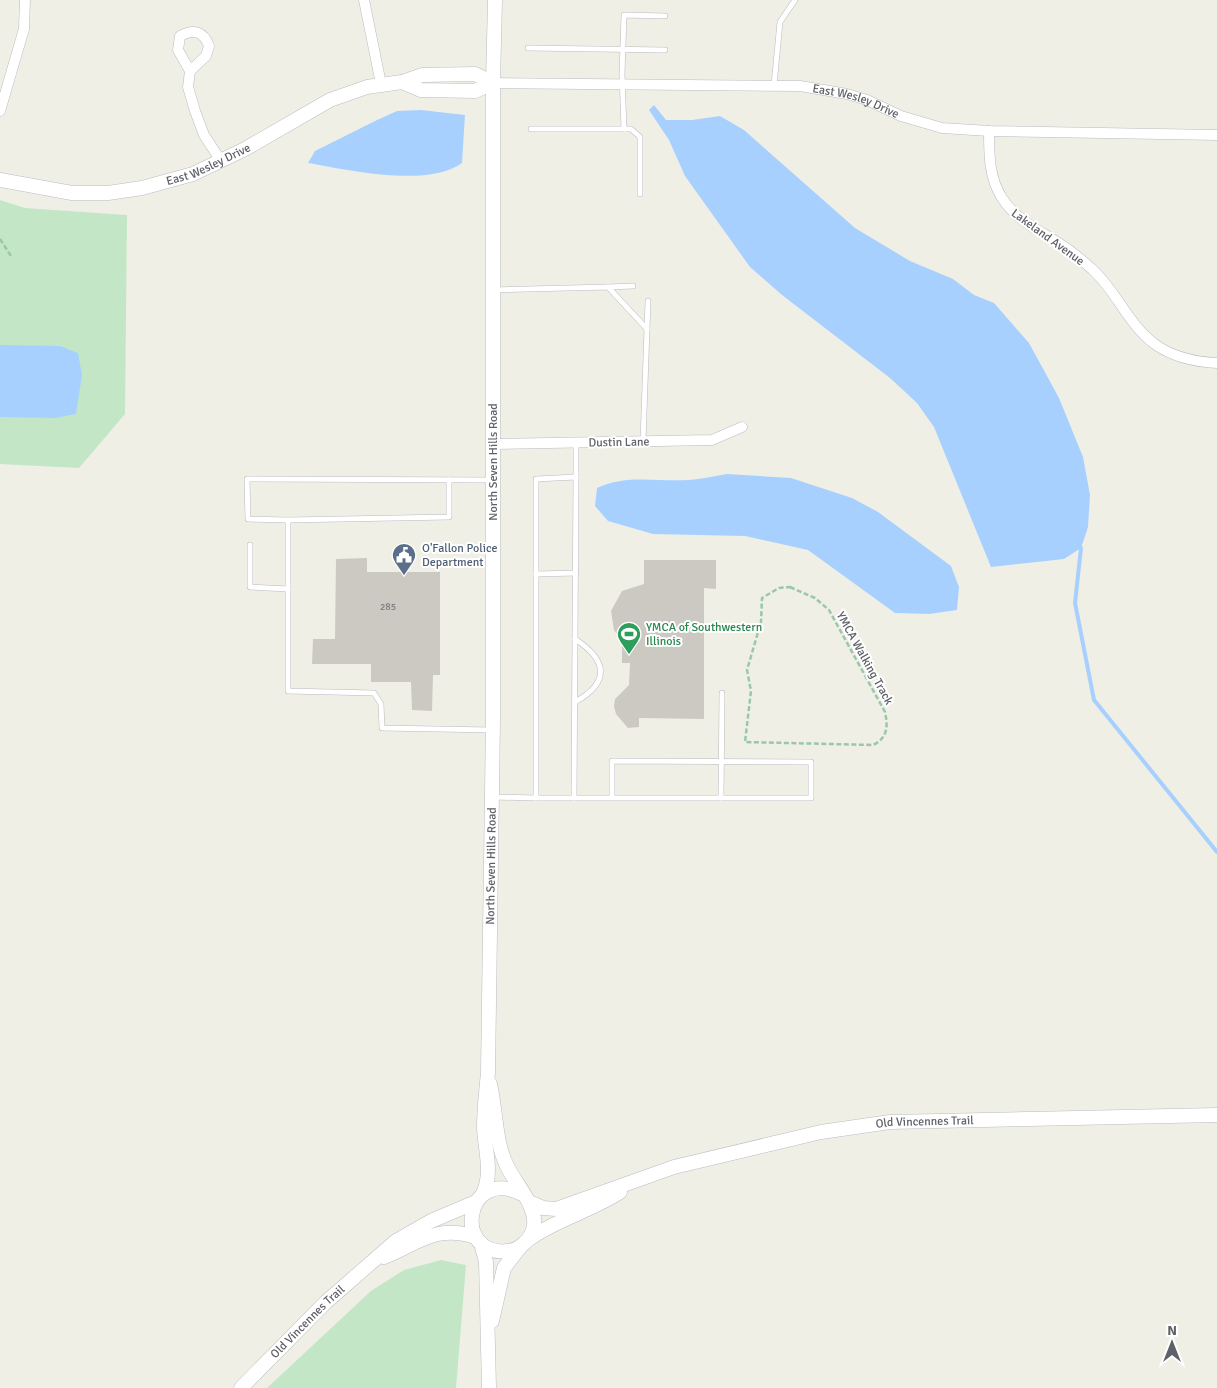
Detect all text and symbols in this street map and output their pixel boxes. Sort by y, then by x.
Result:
street label: East Wesley Drive [811,81,901,122]
street label: East Wesley Drive [165,140,253,189]
street label: Lakeland Avenue [1008,206,1087,269]
street label: North Seven Hills Road [486,403,501,521]
street label: Dustin Lane [588,434,650,451]
place label: O'Fallon Police Department [422,541,498,570]
public building icon: O'Fallon Police Department [391,542,417,576]
house number: 285 [380,601,396,613]
street label: YMCA Walking Track [833,609,896,707]
place label: YMCA of Southwestern Illinois [646,620,762,649]
sports icon: YMCA of Southwestern Illinois [616,621,642,655]
street label: North Seven Hills Road [483,807,500,925]
street label: Old Vincennes Trail [875,1113,974,1132]
street label: Old Vincennes Trail [268,1282,348,1362]
north arrow [1147,1318,1197,1368]
text: N [1167,1322,1177,1339]

